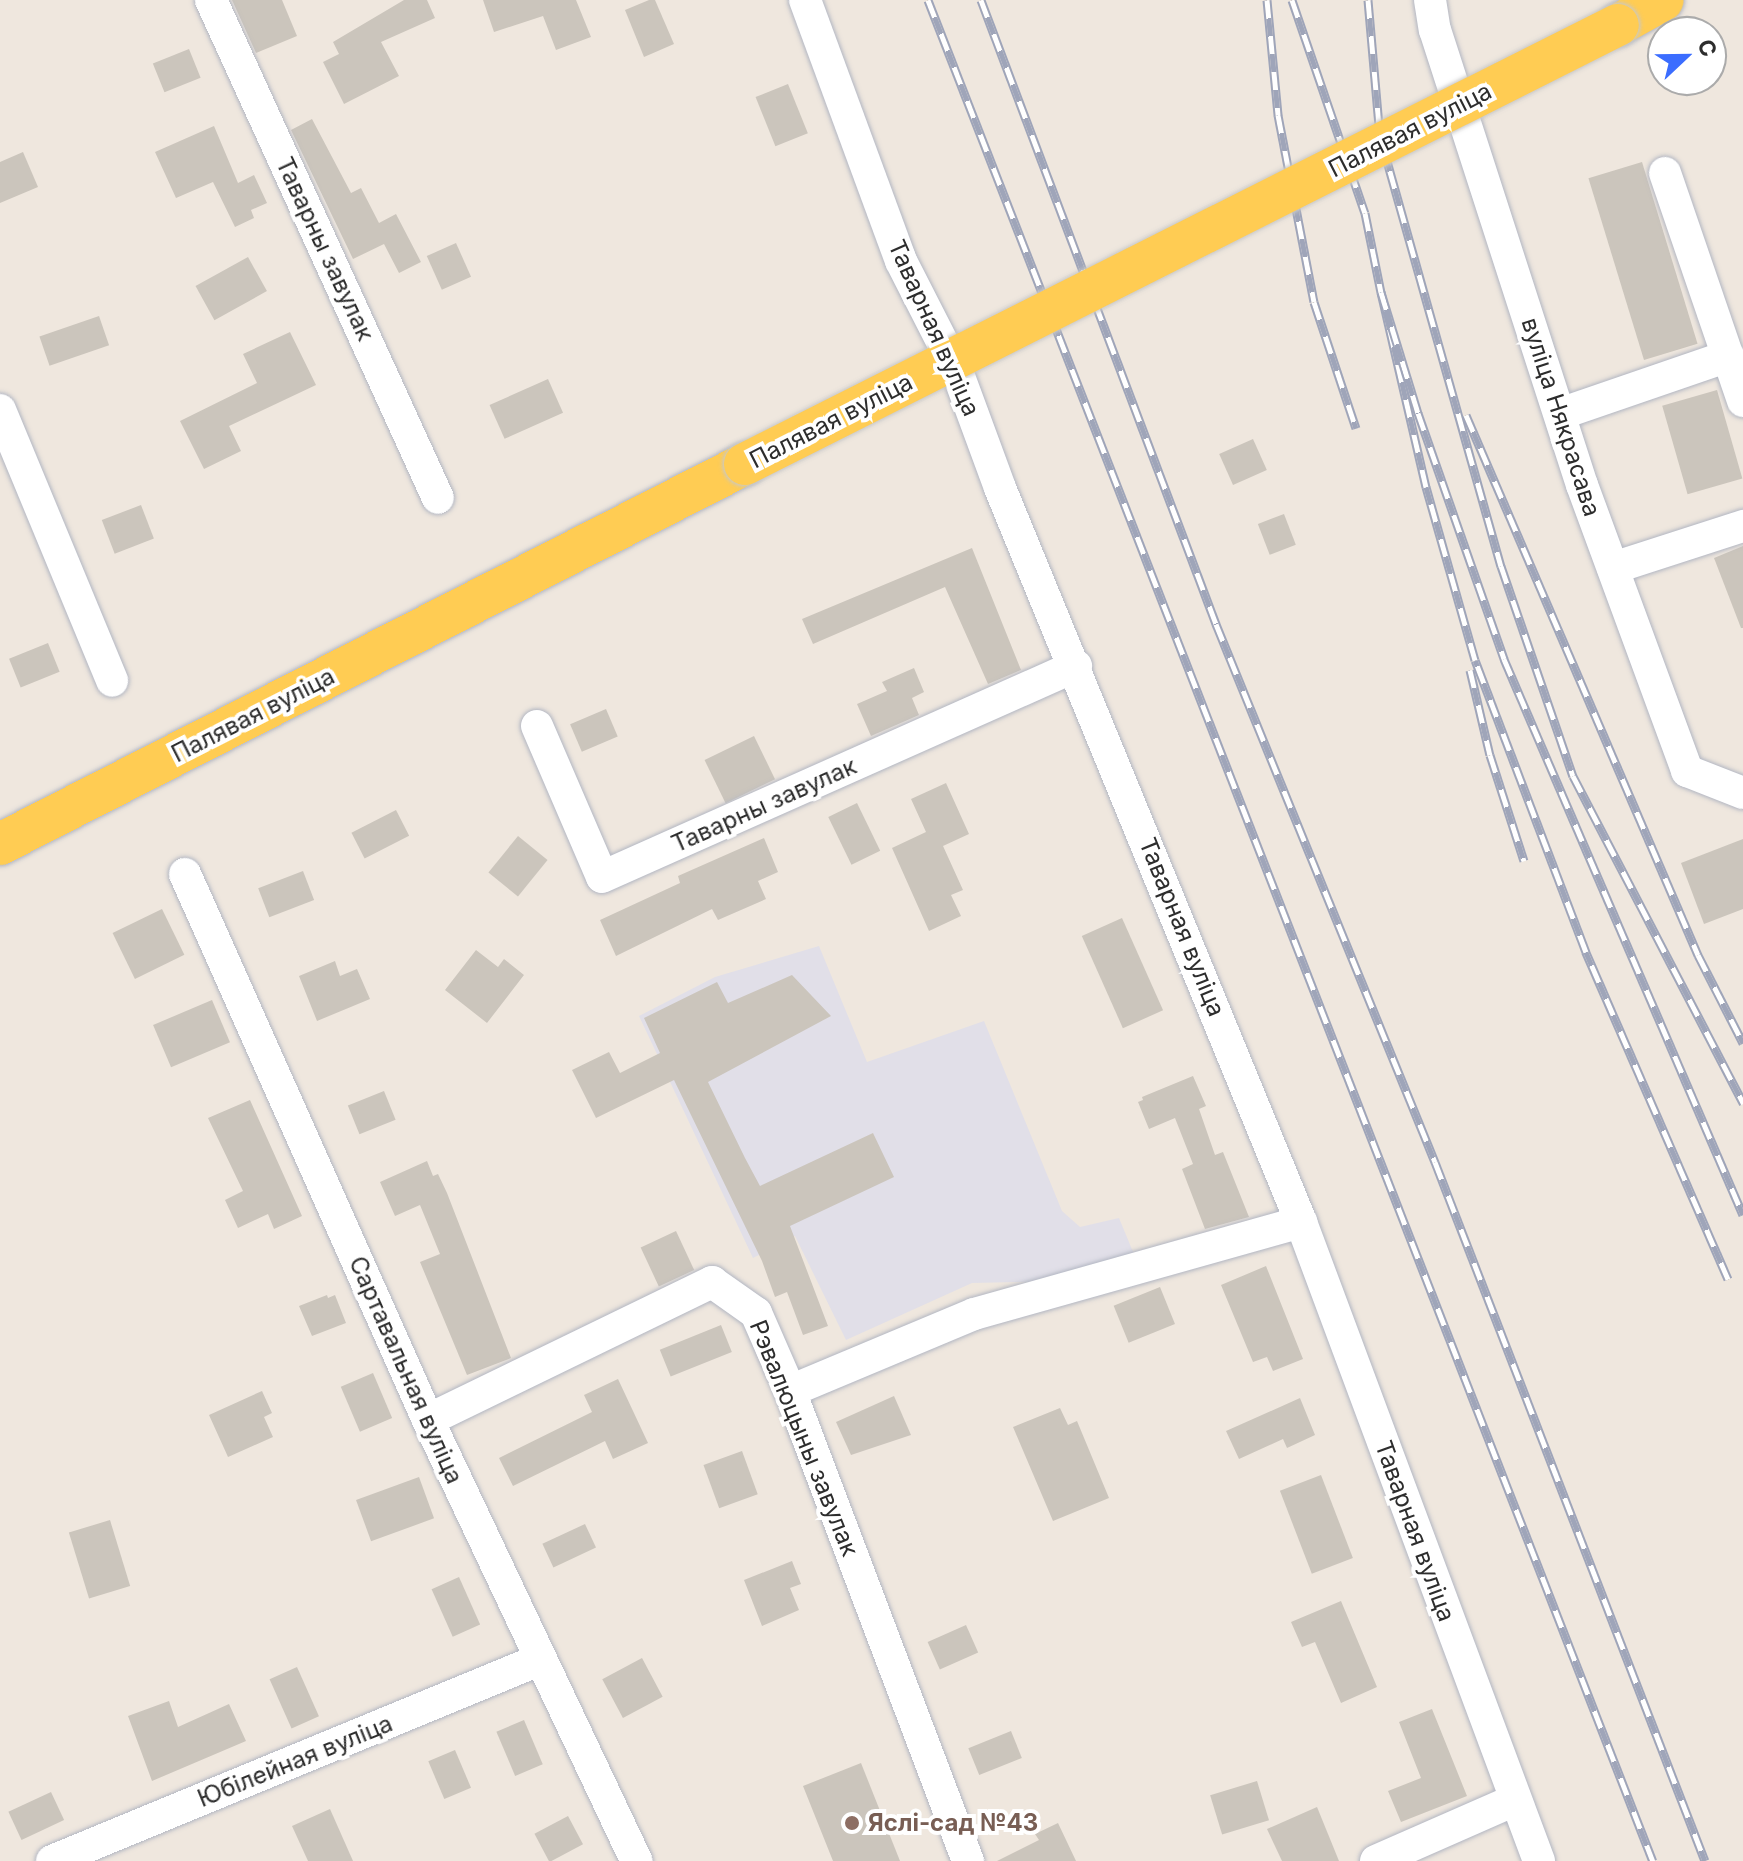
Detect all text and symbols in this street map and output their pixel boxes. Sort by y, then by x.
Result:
north arrow [1647,16,1727,96]
text: С [1692,35,1723,60]
street label: Палявая вуліца [1324,77,1496,183]
street label: Таварны завулак [270,153,380,345]
street label: Таварная вуліца [882,235,986,421]
street label: вуліца Някрасава [1515,314,1607,520]
street label: Палявая вуліца [745,368,917,474]
street label: Палявая вуліца [167,662,339,768]
street label: Таварны завулак [667,751,861,859]
street label: Таварная вуліца [1133,834,1231,1020]
street label: Сартавальная вуліца [343,1252,469,1488]
street label: Рэвалюцыны завулак [743,1316,865,1560]
street label: Таварная вуліца [1369,1437,1461,1625]
street label: Юбілейная вуліца [193,1709,397,1813]
place label: Яслі-сад №43 [868,1809,1038,1837]
marker: Яслі-сад №43 [843,1814,861,1832]

